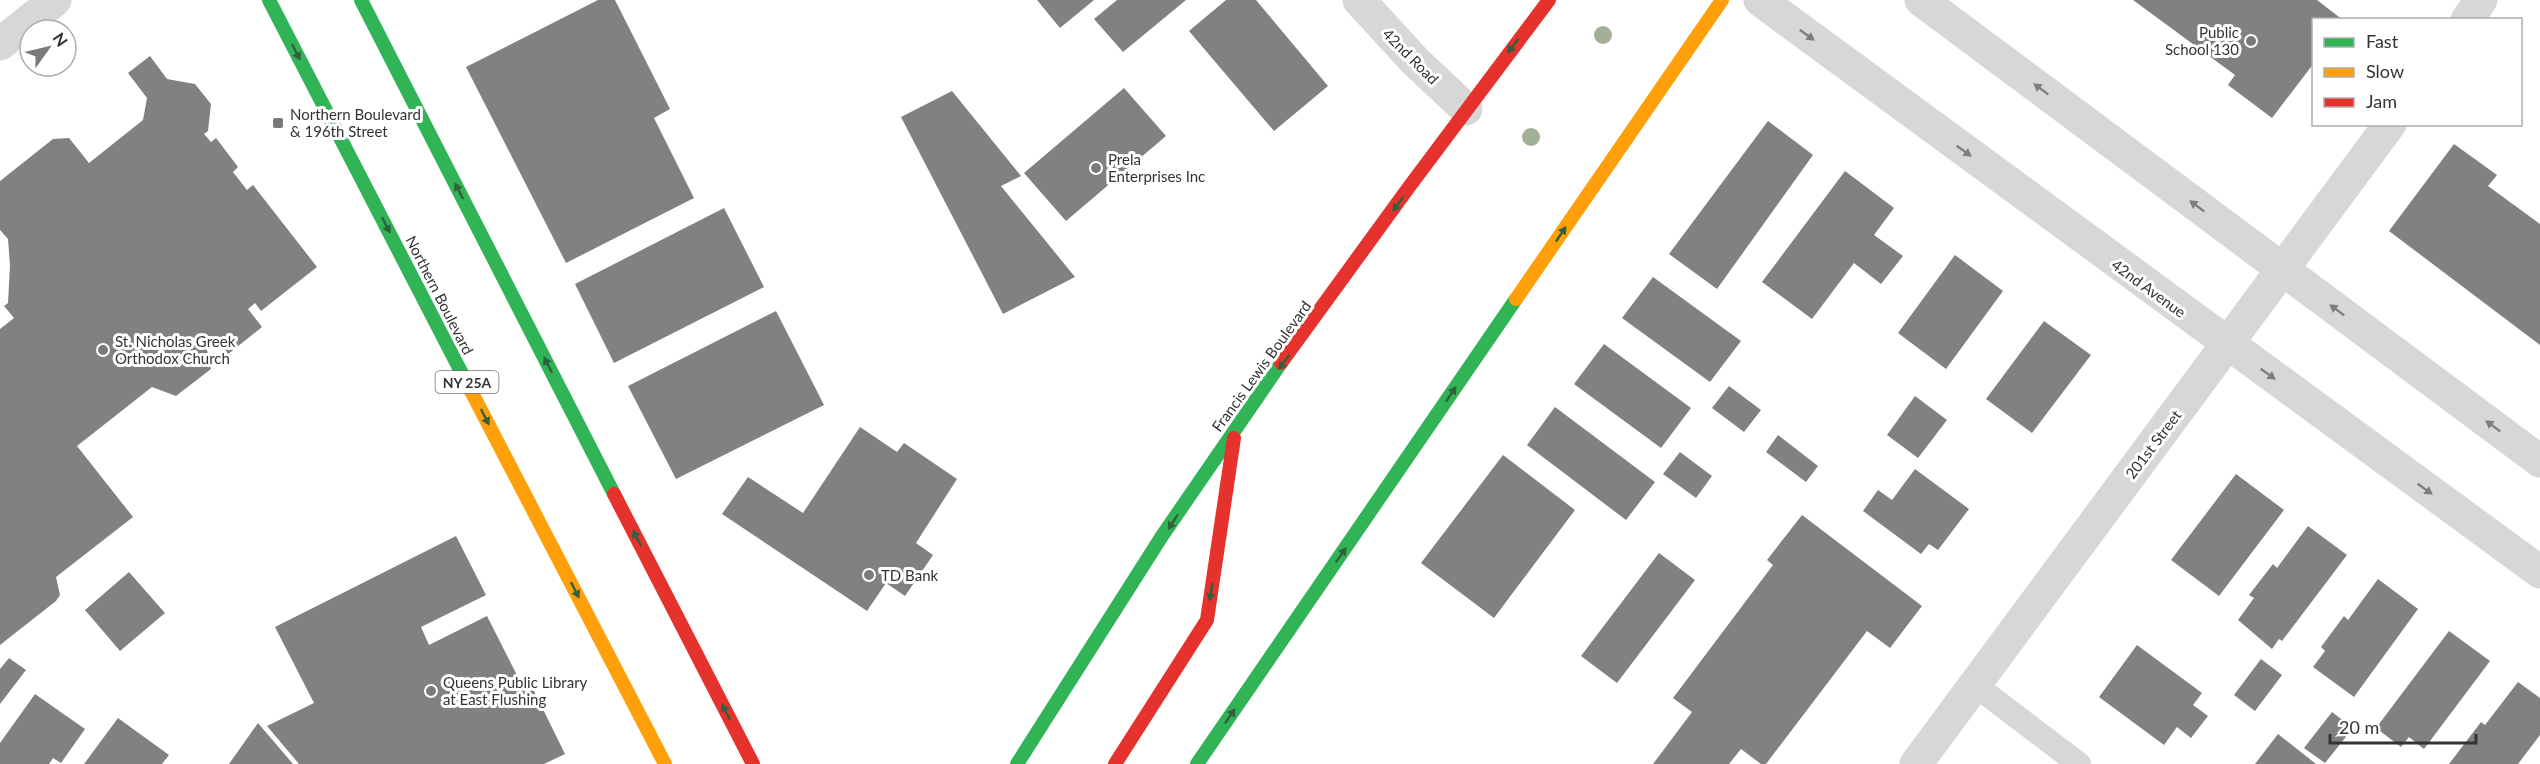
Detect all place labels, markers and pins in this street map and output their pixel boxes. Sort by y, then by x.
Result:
place label: Public School 130 [2165,23,2239,58]
marker: Public School 130 [2244,34,2258,48]
place label: Northern Boulevard & 196th Street [290,105,421,140]
marker: Northern Boulevard & 196th Street [271,116,285,130]
place label: Prela Enterprises Inc [1108,150,1205,185]
marker: Prela Enterprises Inc [1089,161,1103,175]
place label: St. Nicholas Greek Orthodox Church [115,332,236,367]
marker: St. Nicholas Greek Orthodox Church [96,343,110,357]
place label: TD Bank [881,566,939,584]
marker: TD Bank [862,568,876,582]
place label: Queens Public Library at East Flushing [443,673,588,708]
marker: Queens Public Library at East Flushing [424,684,438,698]

